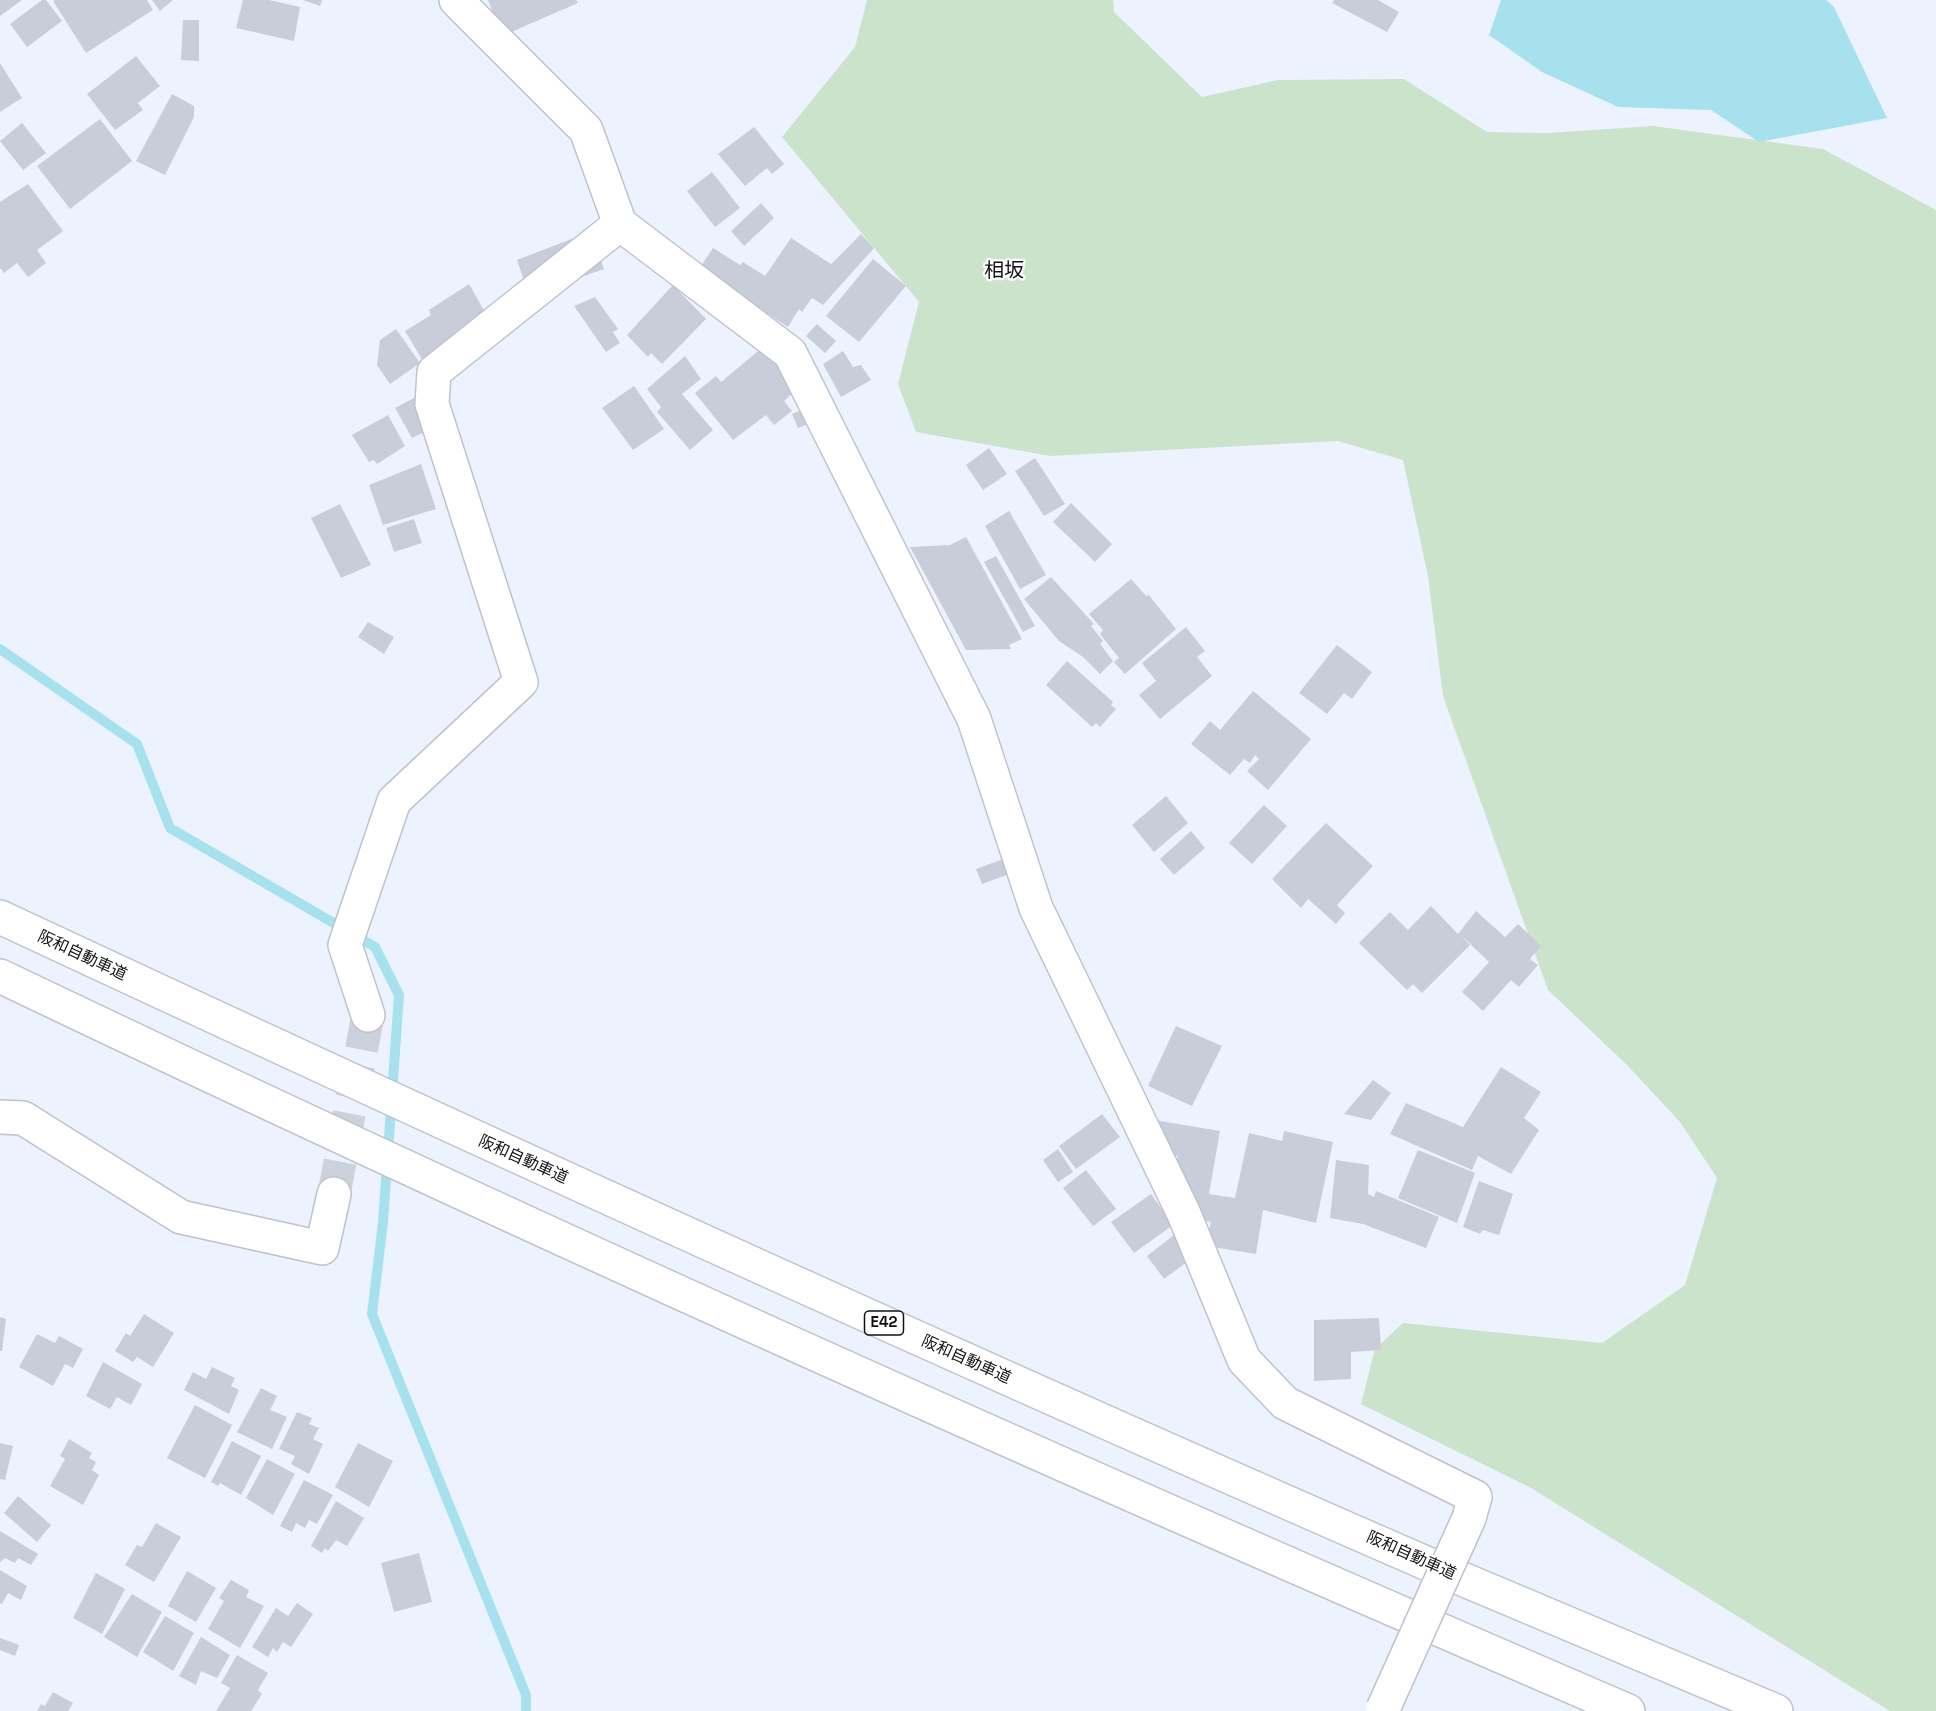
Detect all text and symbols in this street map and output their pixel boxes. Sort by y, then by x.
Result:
district label: 相坂 [984,260,1024,284]
street label: 阪和自動車道 [34,927,130,985]
street label: 阪和自動車道 [475,1132,571,1188]
road number: E42 [864,1311,904,1335]
street label: 阪和自動車道 [918,1332,1014,1388]
street label: 阪和自動車道 [1363,1528,1459,1584]

